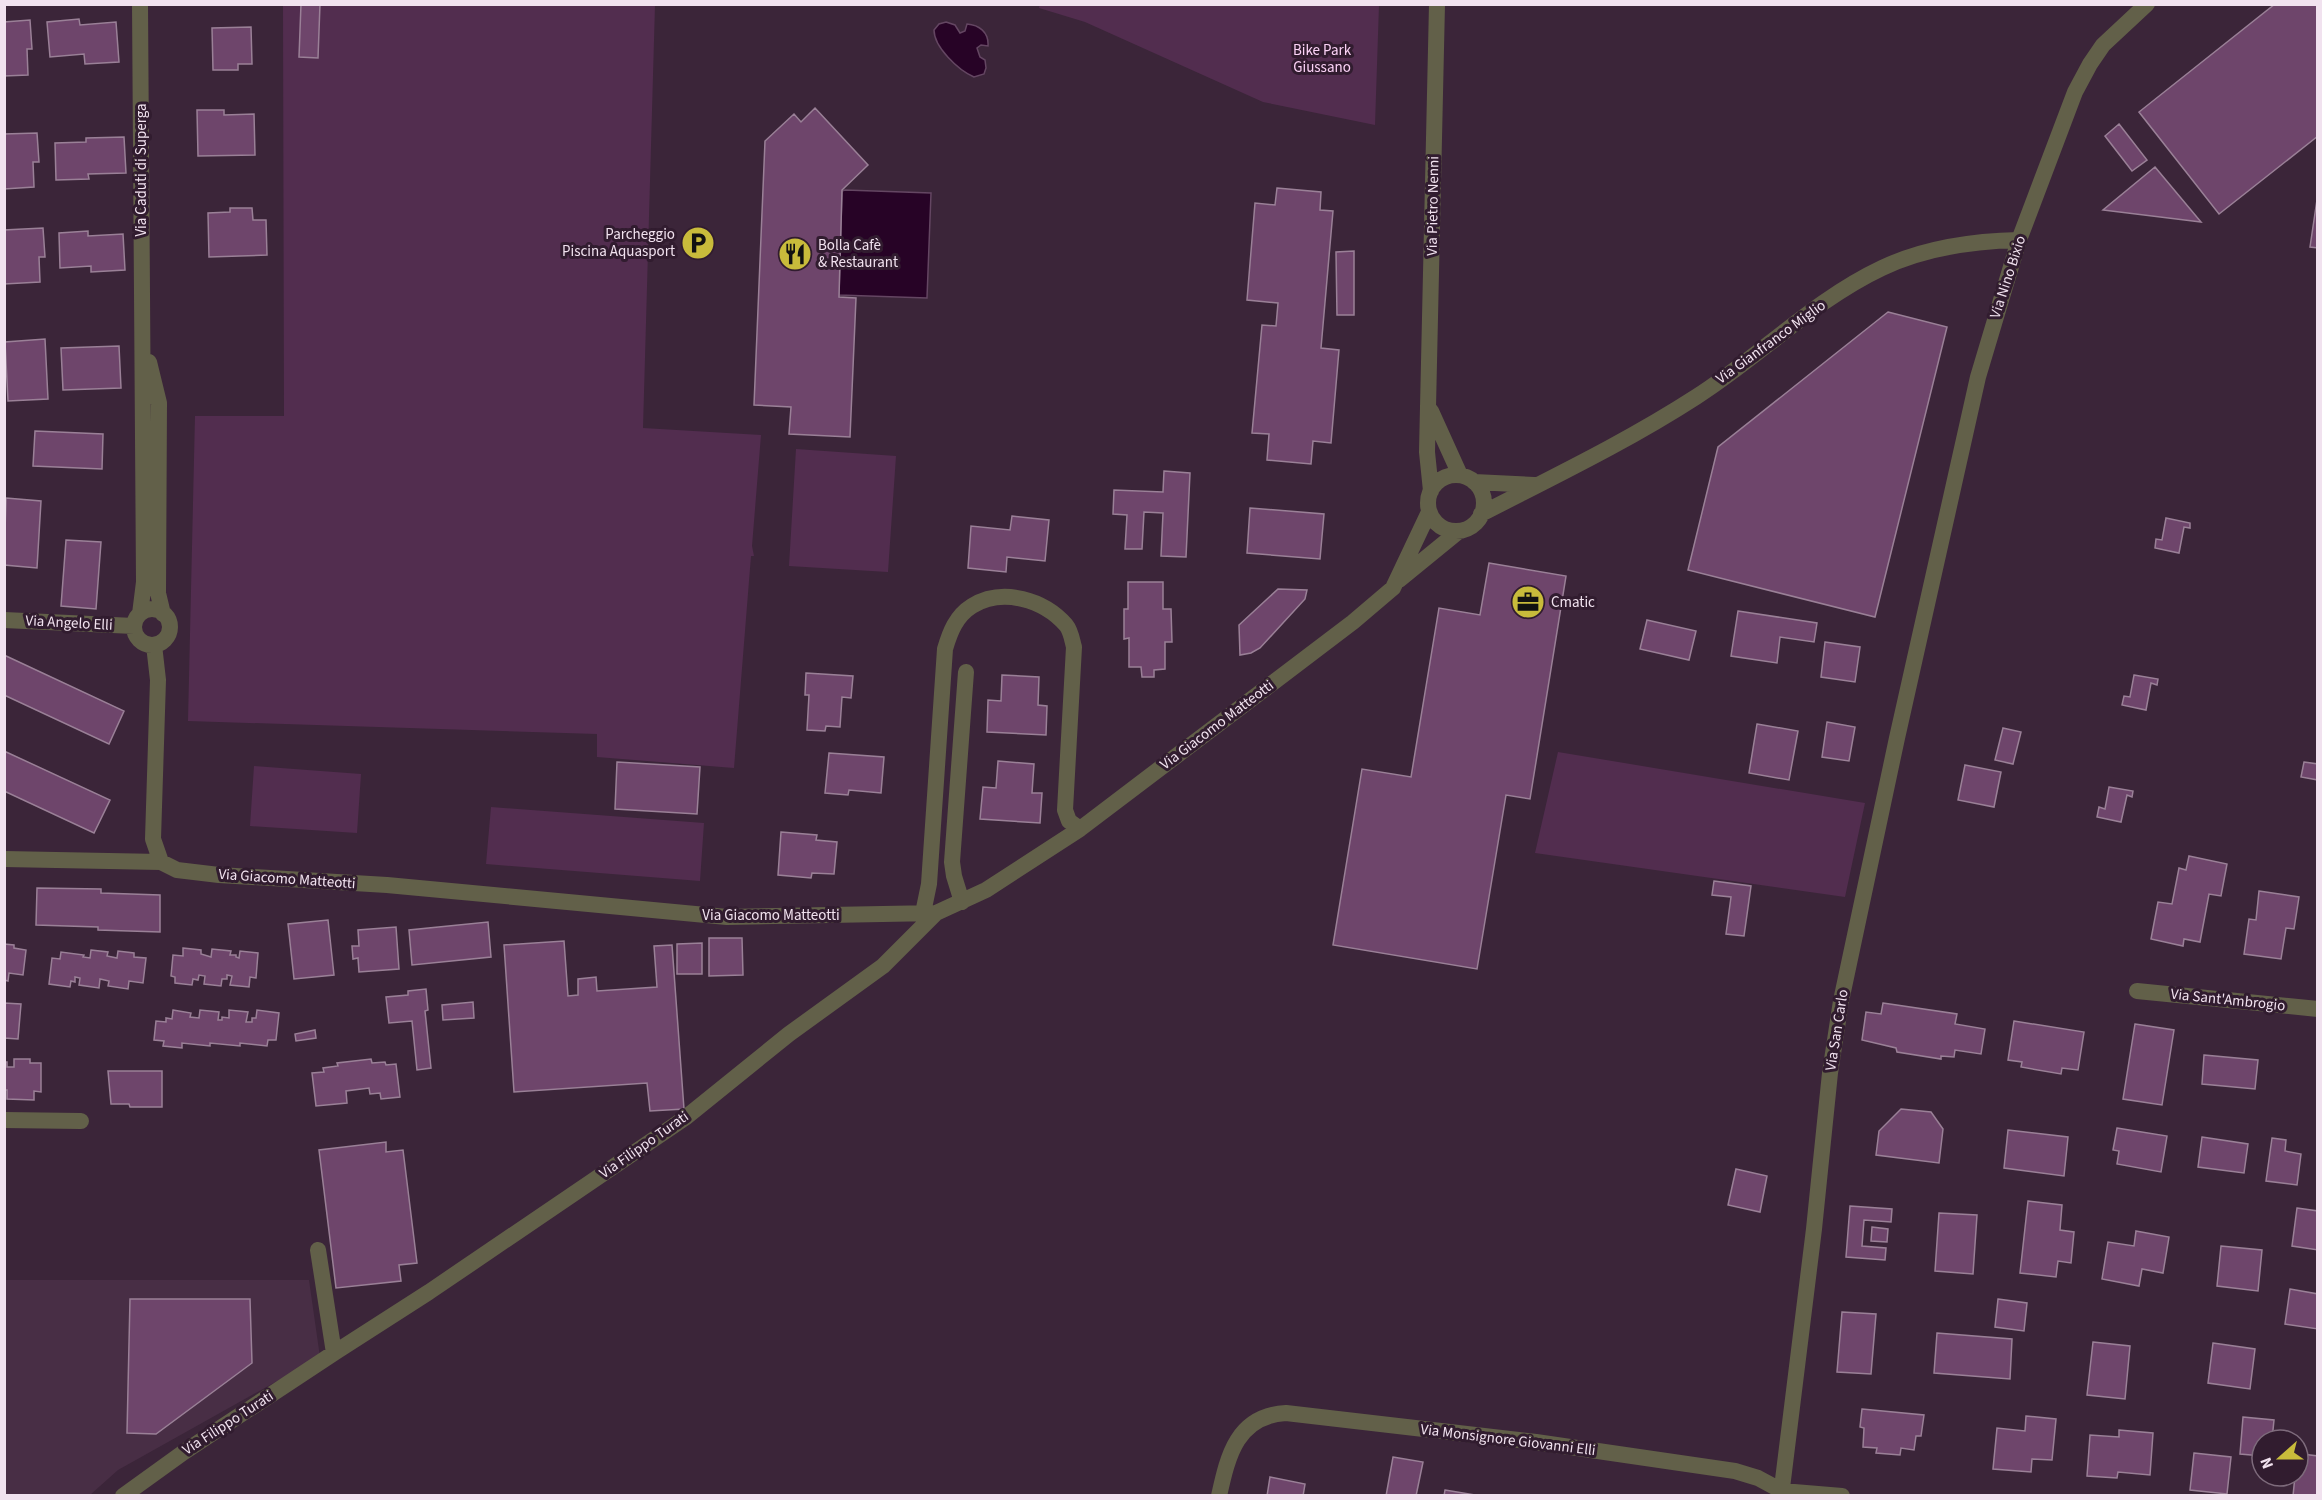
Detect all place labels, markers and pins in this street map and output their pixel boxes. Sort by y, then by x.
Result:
place label: Parcheggio Piscina Aquasport [562,224,675,262]
parking icon: Parcheggio Piscina Aquasport [680,225,716,261]
place label: Bolla Cafè & Restaurant [818,235,898,273]
restaurant icon: Bolla Cafè & Restaurant [777,236,813,272]
office icon: Cmatic [1510,584,1546,620]
place label: Cmatic [1551,592,1595,613]

